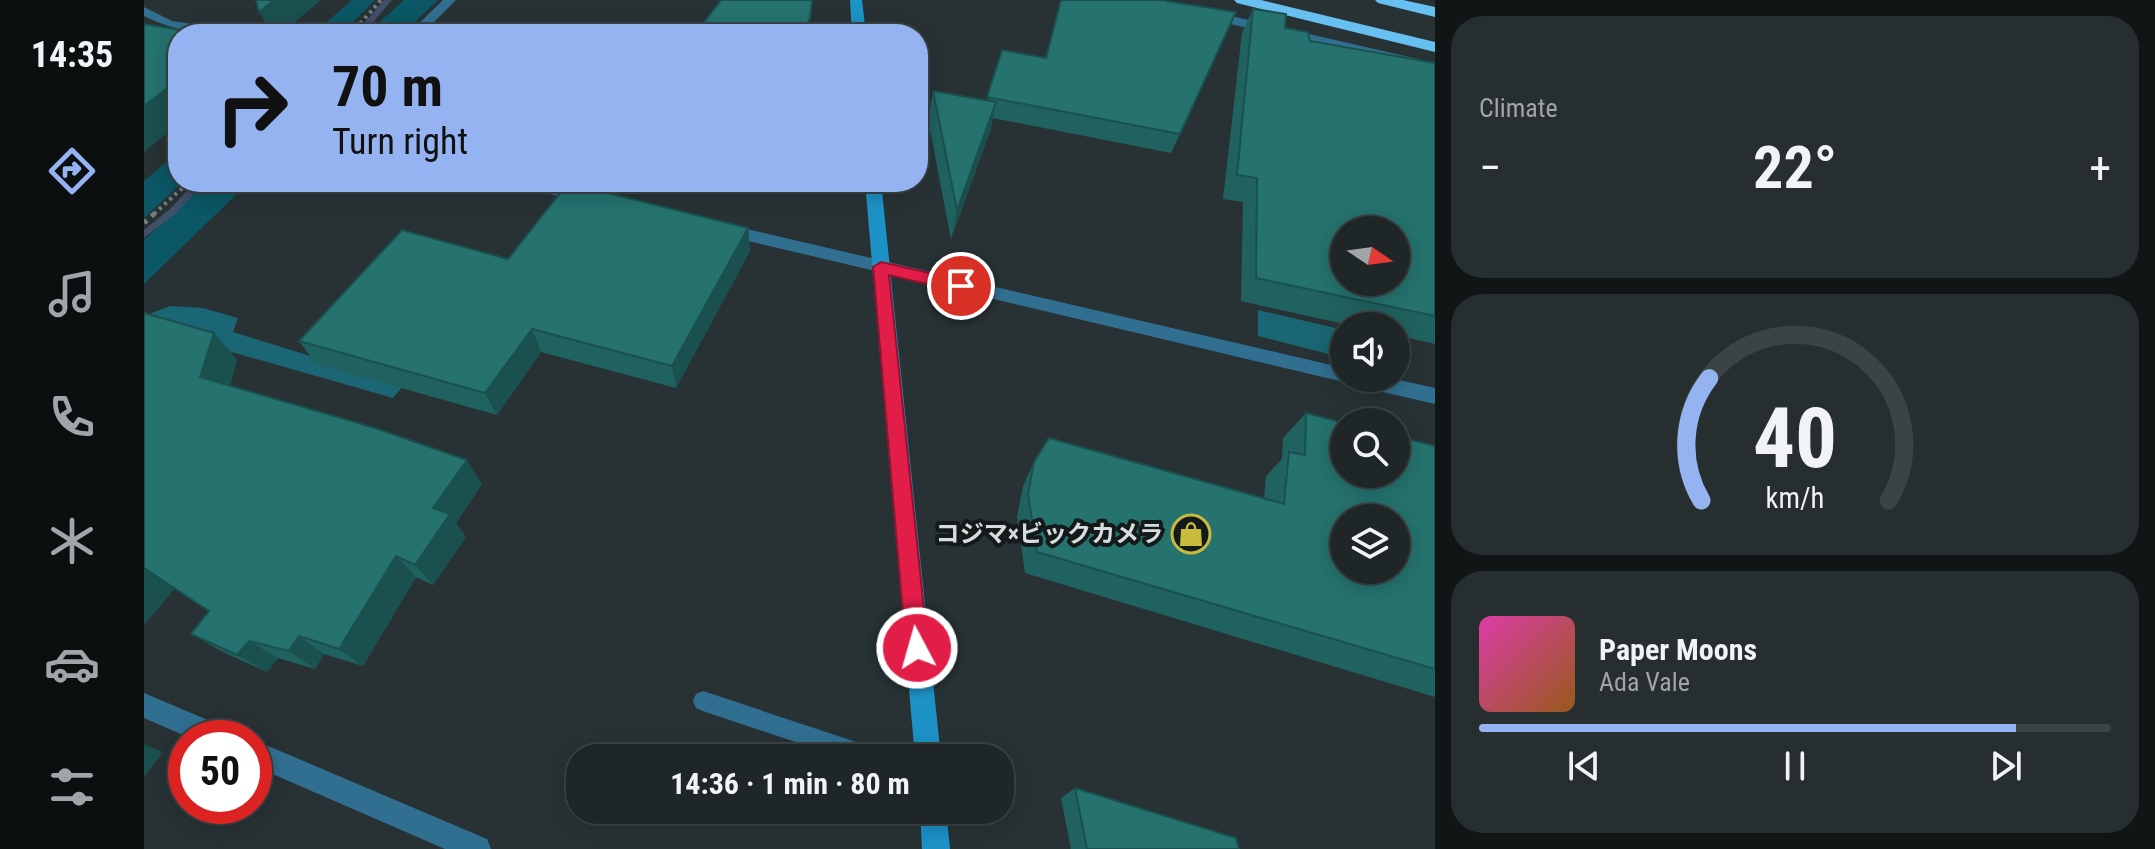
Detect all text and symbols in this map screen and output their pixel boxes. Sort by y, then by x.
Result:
text: 14:35 [31,34,113,76]
text: 70 m [332,54,443,120]
icon: right [200,56,304,160]
text: Climate [1479,93,1558,123]
text: Turn right [332,121,468,163]
text: 22° [1753,132,1837,203]
text: − [1479,142,1501,194]
text: + [2089,142,2111,194]
icon: directions [44,143,100,199]
north arrow [1330,216,1410,296]
map controls [1330,216,1410,584]
pin [927,252,995,320]
icon: arrive [939,264,983,308]
icon: music [44,266,100,322]
button: sound [1330,312,1410,392]
icon: phone [44,389,100,445]
text: 40 [1753,389,1837,486]
button: search [1330,408,1410,488]
text: km/h [1766,481,1824,515]
button: layers [1330,504,1410,584]
icon: climate [44,513,100,569]
shop icon: コジマ×ビックカメラ [1170,513,1212,555]
place label: コジマ×ビックカメラ [936,520,1163,548]
position arrow [875,606,959,690]
text: Paper Moons [1599,632,1757,667]
icon: car [44,636,100,692]
text: Ada Vale [1599,667,1690,697]
speed limit sign: 50 [168,720,272,824]
icon: previous [1562,744,1606,788]
icon: pause [1773,744,1817,788]
icon: next [1984,744,2028,788]
icon: filters [44,759,100,815]
text: 14:36 · 1 min · 80 m [670,766,910,801]

